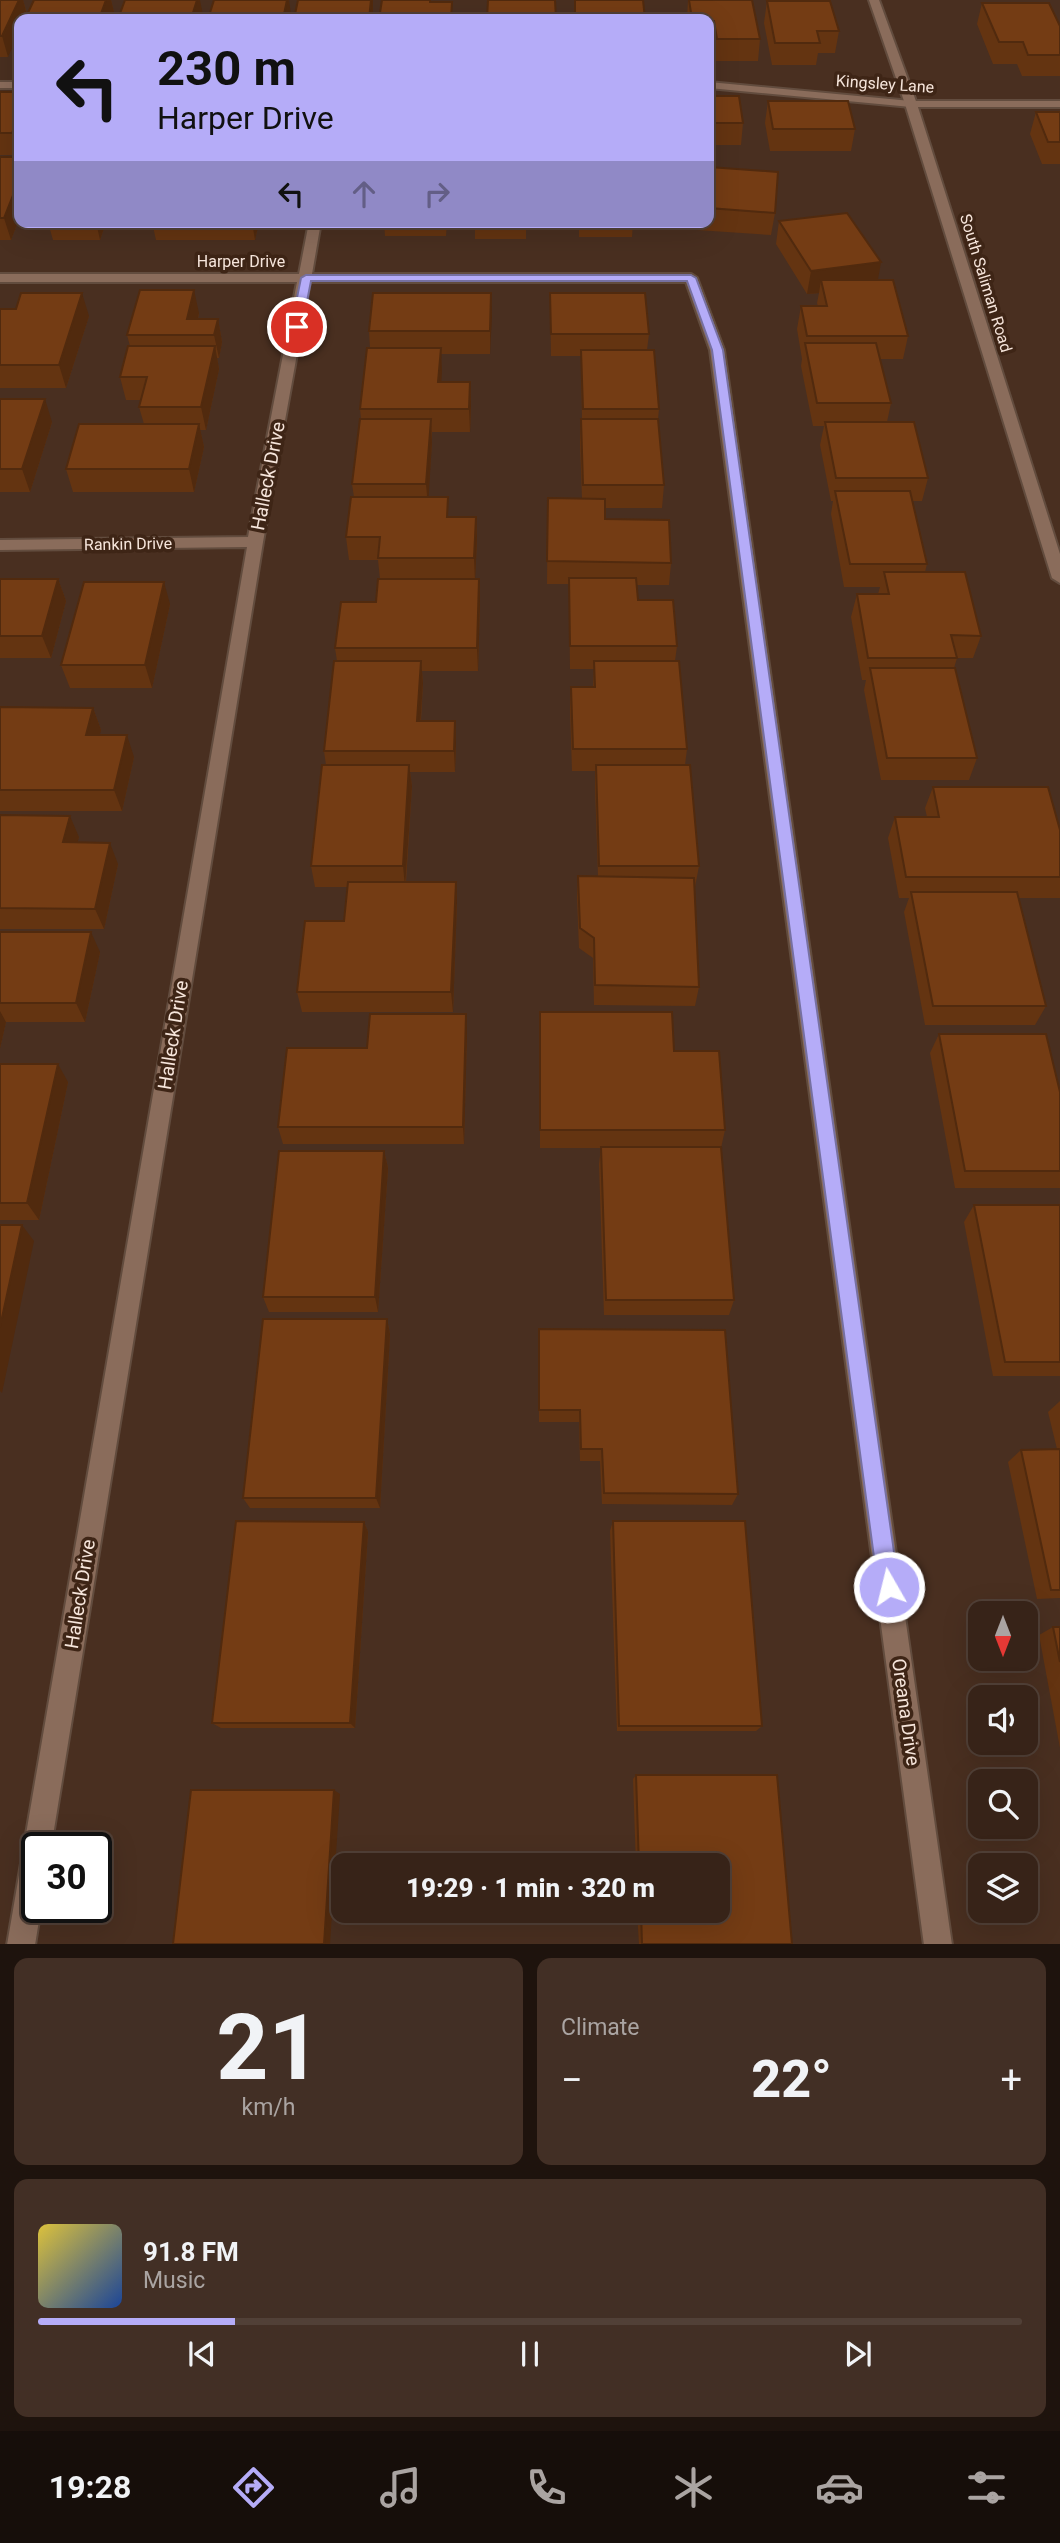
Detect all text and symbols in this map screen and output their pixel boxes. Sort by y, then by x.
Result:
text: 230 m [157,40,296,97]
icon: left [42,42,133,133]
street label: Kingsley Lane [835,71,935,97]
text: Harper Drive [157,99,334,137]
icon: left [272,175,310,213]
icon: ahead [345,175,383,213]
icon: right [418,175,456,213]
street label: South Saliman Road [956,212,1016,354]
street label: Harper Drive [197,252,285,271]
pin [267,297,327,357]
icon: arrive [278,308,316,346]
street label: Halleck Drive [246,420,290,532]
street label: Rankin Drive [84,534,172,554]
street label: Halleck Drive [153,979,193,1091]
street label: Halleck Drive [60,1538,100,1650]
position arrow [852,1550,926,1624]
north arrow [968,1601,1038,1671]
map controls [968,1601,1038,1923]
street label: Oreana Drive [887,1657,925,1767]
button: sound [968,1685,1038,1755]
button: search [968,1769,1038,1839]
speed limit sign: 30 [21,1832,112,1923]
button: layers [968,1853,1038,1923]
text: 19:29 · 1 min · 320 m [406,1873,655,1903]
text: 21 [216,1995,321,2101]
text: Climate [561,2014,640,2041]
text: 22° [751,2049,832,2110]
text: − [561,2058,583,2102]
text: + [1000,2058,1022,2102]
text: km/h [242,2094,296,2121]
text: 91.8 FM [143,2237,239,2267]
text: Music [143,2267,205,2294]
icon: previous [183,2335,221,2373]
icon: pause [511,2335,549,2373]
icon: next [839,2335,877,2373]
icon: directions [229,2463,278,2512]
icon: music [376,2463,425,2512]
icon: phone [522,2463,571,2512]
icon: climate [669,2463,718,2512]
icon: car [815,2463,864,2512]
icon: filters [962,2463,1011,2512]
text: 19:28 [49,2468,131,2506]

